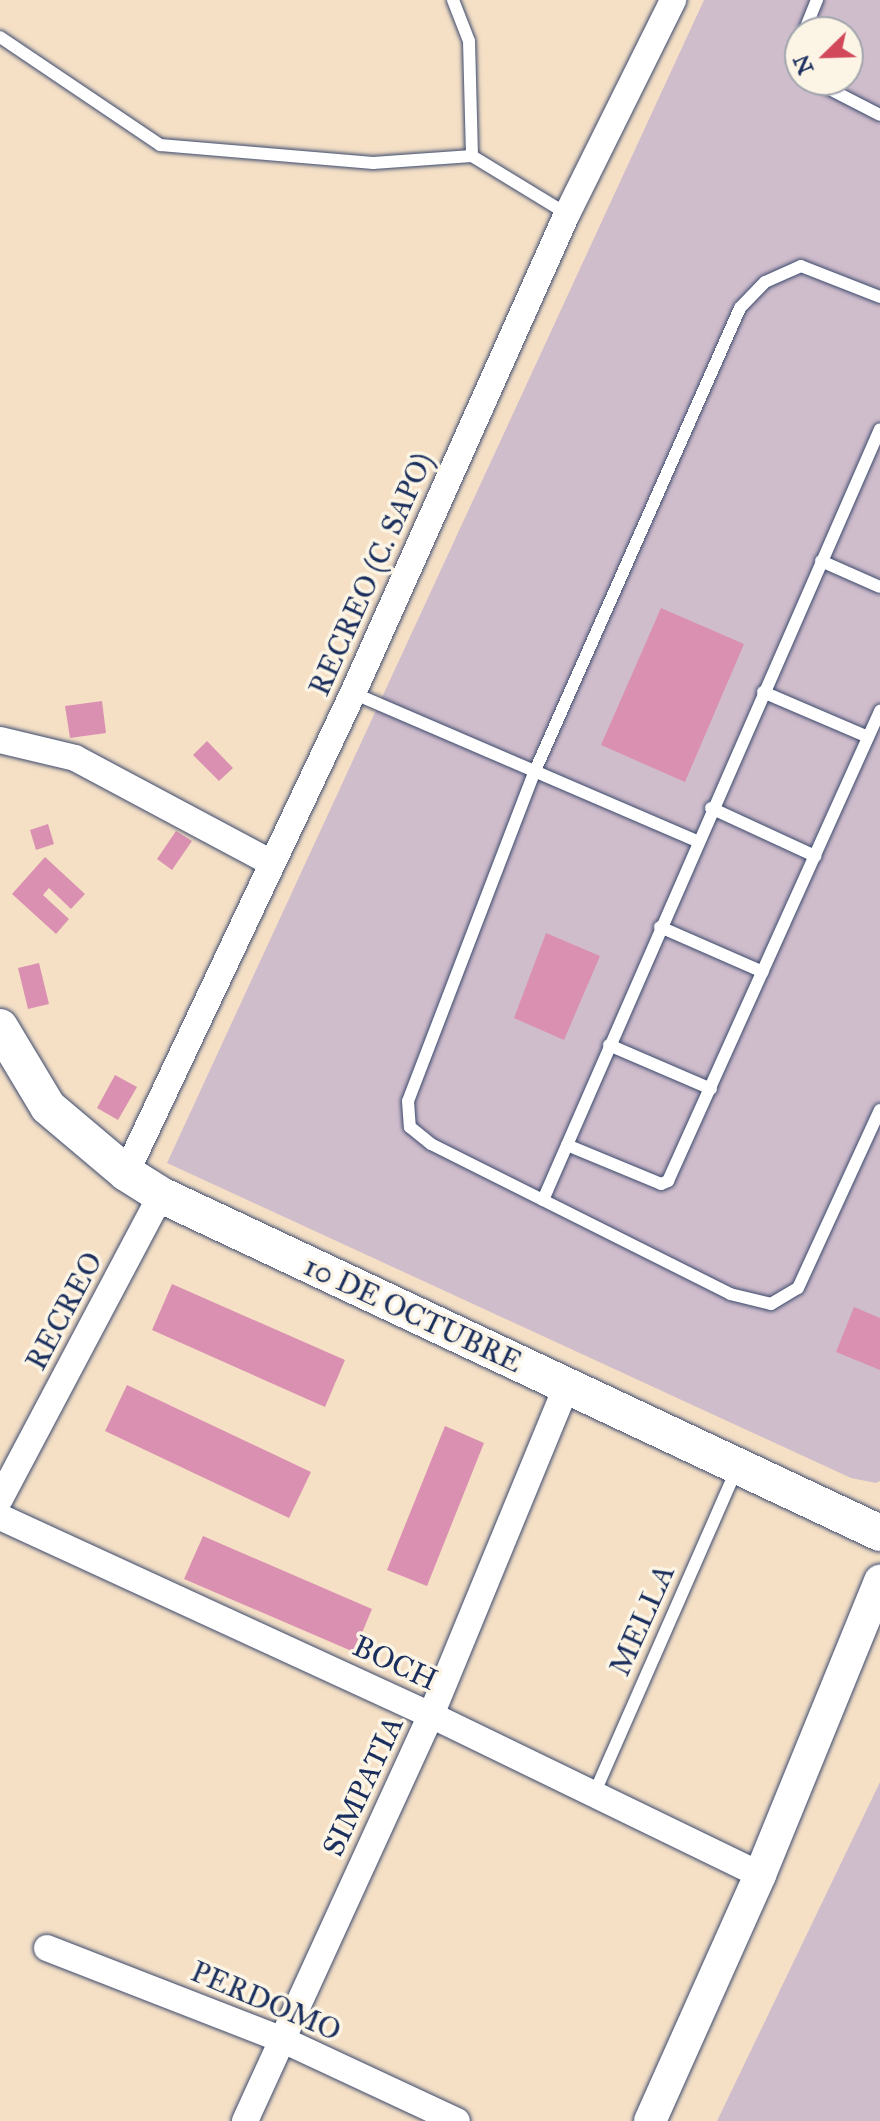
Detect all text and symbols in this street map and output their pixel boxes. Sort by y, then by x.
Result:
north arrow [784,16,864,96]
text: N [787,51,819,79]
street label: RECREO (C. SAPO) [301,447,441,701]
street label: RECREO [18,1246,110,1376]
street label: 10 DE OCTUBRE [298,1248,528,1380]
street label: MELLA [602,1559,682,1681]
street label: BOCH [347,1628,443,1698]
street label: SIMPATIA [315,1710,411,1862]
street label: PERDOMO [186,1953,346,2049]

